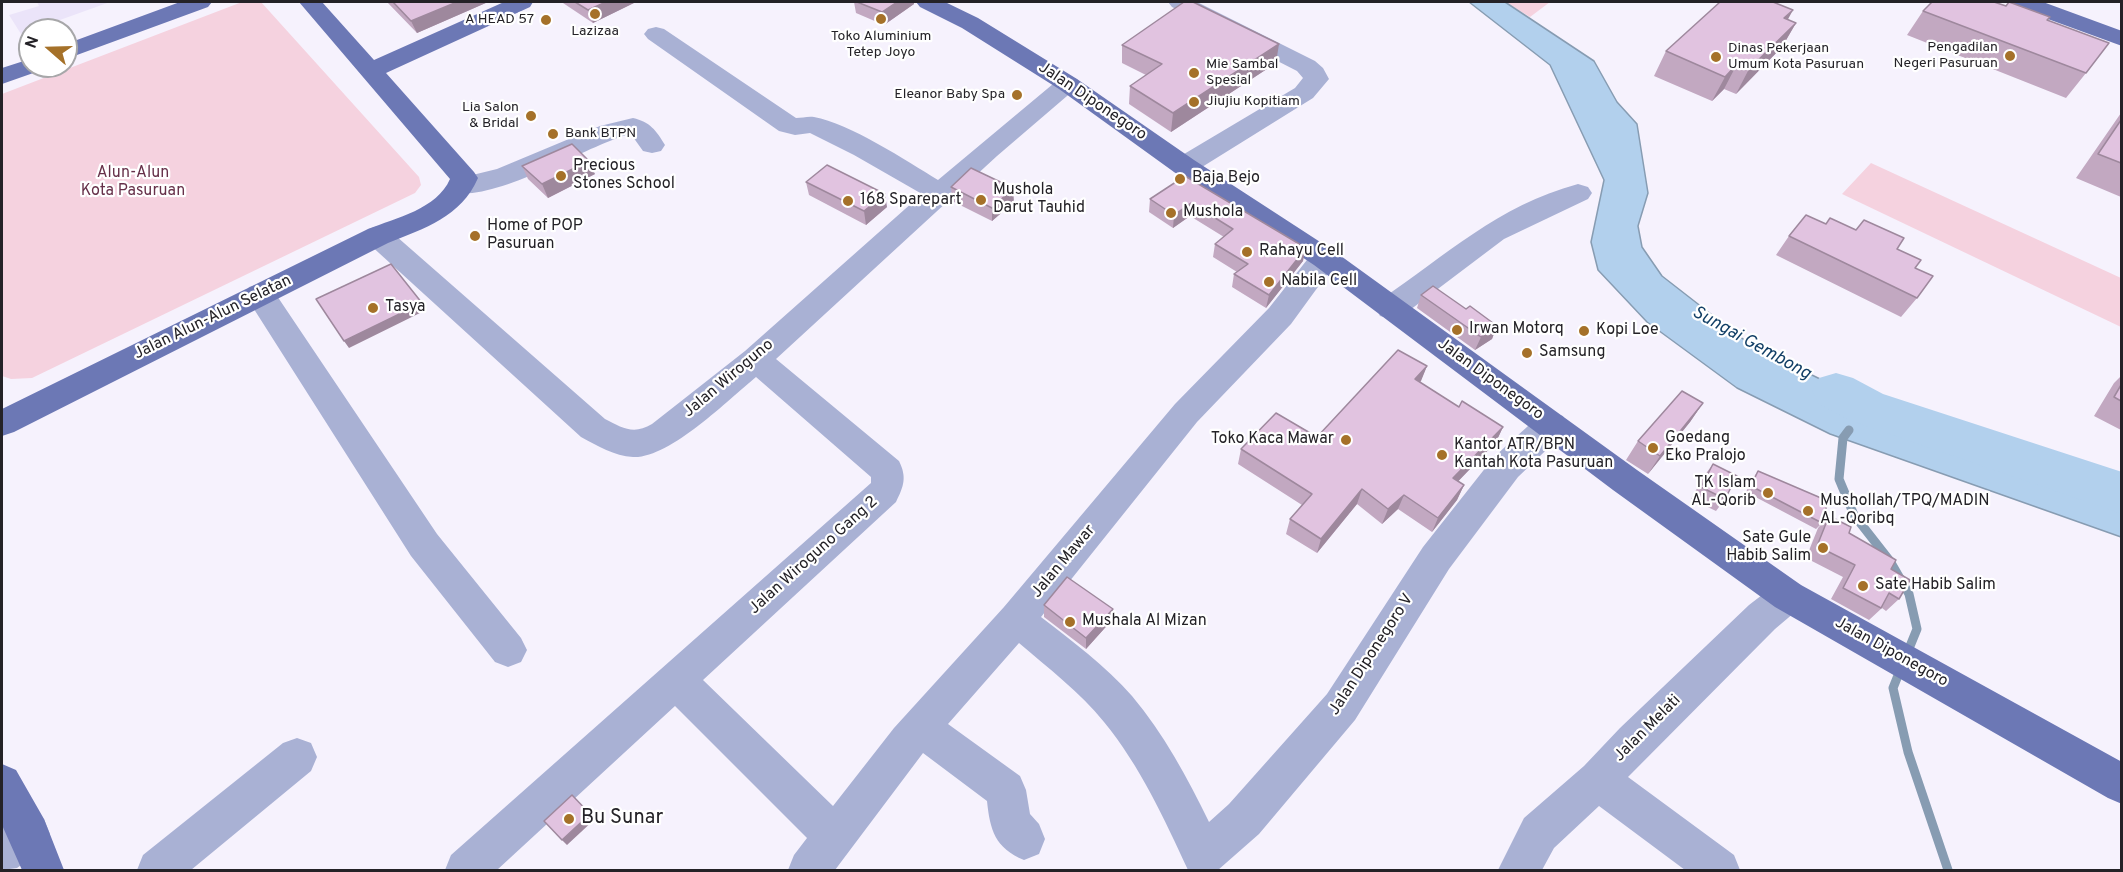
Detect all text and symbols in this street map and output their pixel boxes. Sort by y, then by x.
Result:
marker: Lazizaa [588,7,602,21]
place label: A HEAD 57 [465,12,534,28]
marker: Toko Aluminium Tetep Joyo [874,12,888,26]
marker: A HEAD 57 [539,13,553,27]
north arrow [18,18,78,78]
place label: Lazizaa [571,24,619,40]
place label: Toko Aluminium Tetep Joyo [831,29,931,62]
text: N [22,34,44,51]
place label: Pengadilan Negeri Pasuruan [1894,40,1998,72]
place label: Dinas Pekerjaan Umum Kota Pasuruan [1728,41,1864,74]
marker: Pengadilan Negeri Pasuruan [2003,49,2017,63]
marker: Dinas Pekerjaan Umum Kota Pasuruan [1709,50,1723,64]
place label: Mie Sambal Spesial [1206,57,1279,90]
street label: Jalan Diponegoro [1034,59,1150,145]
marker: Mie Sambal Spesial [1187,66,1201,80]
place label: Eleanor Baby Spa [894,87,1005,103]
marker: Eleanor Baby Spa [1010,88,1024,102]
place label: Jiujiu Kopitiam [1206,94,1300,110]
marker: Jiujiu Kopitiam [1187,95,1201,109]
place label: Lia Salon & Bridal [462,100,519,132]
marker: Lia Salon & Bridal [524,109,538,123]
place label: Bank BTPN [565,126,636,142]
marker: Bank BTPN [546,127,560,141]
place label: Precious Stones School [573,157,675,195]
park label: Alun-Alun Kota Pasuruan [81,164,185,202]
marker: Precious Stones School [554,169,568,183]
place label: Baja Bejo [1192,169,1260,189]
marker: Baja Bejo [1173,172,1187,186]
place label: Mushola Darut Tauhid [993,181,1085,219]
place label: 168 Sparepart [860,191,962,211]
marker: Mushola Darut Tauhid [974,193,988,207]
marker: 168 Sparepart [841,194,855,208]
place label: Mushola [1183,203,1243,223]
marker: Mushola [1164,206,1178,220]
place label: Home of POP Pasuruan [487,217,583,255]
marker: Home of POP Pasuruan [468,229,482,243]
place label: Rahayu Cell [1259,242,1344,262]
marker: Rahayu Cell [1240,245,1254,259]
street label: Jalan Alun-Alun Selatan [131,271,295,365]
place label: Nabila Cell [1281,272,1357,292]
marker: Nabila Cell [1262,275,1276,289]
place label: Tasya [385,298,425,318]
marker: Tasya [366,301,380,315]
water label: Sungai Gembong [1688,302,1814,386]
place label: Irwan Motorq [1469,320,1564,340]
place label: Kopi Loe [1596,321,1659,341]
marker: Irwan Motorq [1450,323,1464,337]
marker: Kopi Loe [1577,324,1591,338]
street label: Jalan Diponegoro [1433,335,1547,425]
street label: Jalan Wiroguno [680,336,778,422]
place label: Samsung [1539,343,1605,363]
marker: Samsung [1520,346,1534,360]
place label: Goedang Eko Pralojo [1665,429,1746,467]
place label: Toko Kaca Mawar [1211,430,1334,450]
marker: Toko Kaca Mawar [1339,433,1353,447]
place label: Kantor ATR/BPN Kantah Kota Pasuruan [1454,436,1613,474]
marker: Goedang Eko Pralojo [1646,441,1660,455]
marker: Kantor ATR/BPN Kantah Kota Pasuruan [1435,448,1449,462]
place label: TK Islam AL-Qorib [1691,474,1756,512]
marker: TK Islam AL-Qorib [1761,486,1775,500]
place label: Mushollah/TPQ/MADIN AL-Qoribq [1820,492,1990,530]
street label: Jalan Wiroguno Gang 2 [746,493,882,619]
marker: Mushollah/TPQ/MADIN AL-Qoribq [1801,504,1815,518]
street label: Jalan Mawar [1028,522,1100,602]
place label: Sate Gule Habib Salim [1726,529,1811,567]
marker: Sate Gule Habib Salim [1816,541,1830,555]
place label: Sate Habib Salim [1875,576,1996,596]
marker: Sate Habib Salim [1856,579,1870,593]
street label: Jalan Diponegoro V [1326,591,1418,719]
place label: Mushala Al Mizan [1082,612,1207,632]
street label: Jalan Diponegoro [1831,614,1951,692]
marker: Mushala Al Mizan [1063,615,1077,629]
street label: Jalan Melati [1611,692,1685,766]
place label: Bu Sunar [581,807,663,831]
marker: Bu Sunar [562,812,576,826]

